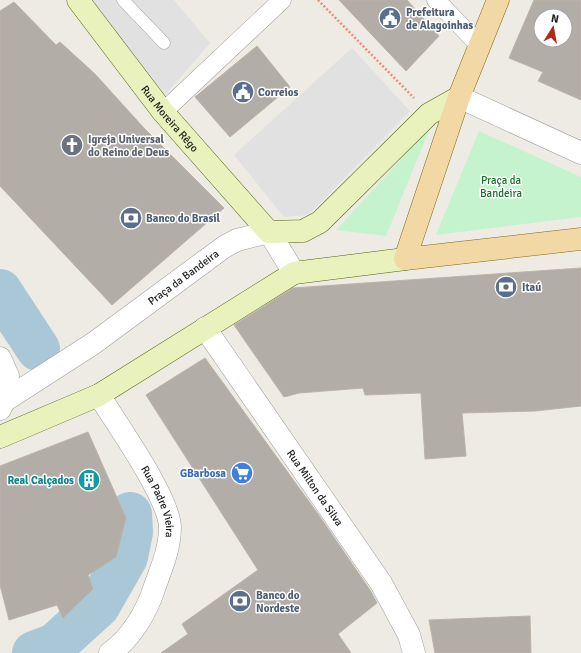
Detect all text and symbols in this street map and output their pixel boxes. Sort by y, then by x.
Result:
public building icon: Prefeitura de Alagoinhas [377,5,403,31]
place label: Prefeitura de Alagoinhas [406,6,473,32]
north arrow [533,8,573,48]
text: N [550,12,560,26]
public building icon: Correios [230,79,256,105]
street label: Rua Moreira Rêgo [138,83,202,155]
place label: Correios [258,86,298,99]
church icon: Igreja Universal do Reino de Deus [59,132,85,158]
place label: Igreja Universal do Reino de Deus [88,133,169,159]
park label: Praça da Bandeira [480,174,522,200]
bank icon: Banco do Brasil [118,205,144,231]
place label: Banco do Brasil [146,212,221,225]
street label: Praça da Bandeira [145,246,222,308]
bank icon: Itaú [493,274,519,300]
place label: Itaú [522,281,541,294]
street label: Rua Milton da Silva [284,447,346,529]
supermarket icon: GBarbosa [229,460,255,486]
street label: Rua Padre Vieira [139,463,177,539]
building icon: Real Calçados [76,467,102,493]
place label: GBarbosa [180,467,226,480]
place label: Real Calçados [7,474,74,487]
bank icon: Banco do Nordeste [227,588,253,614]
place label: Banco do Nordeste [256,589,300,615]

